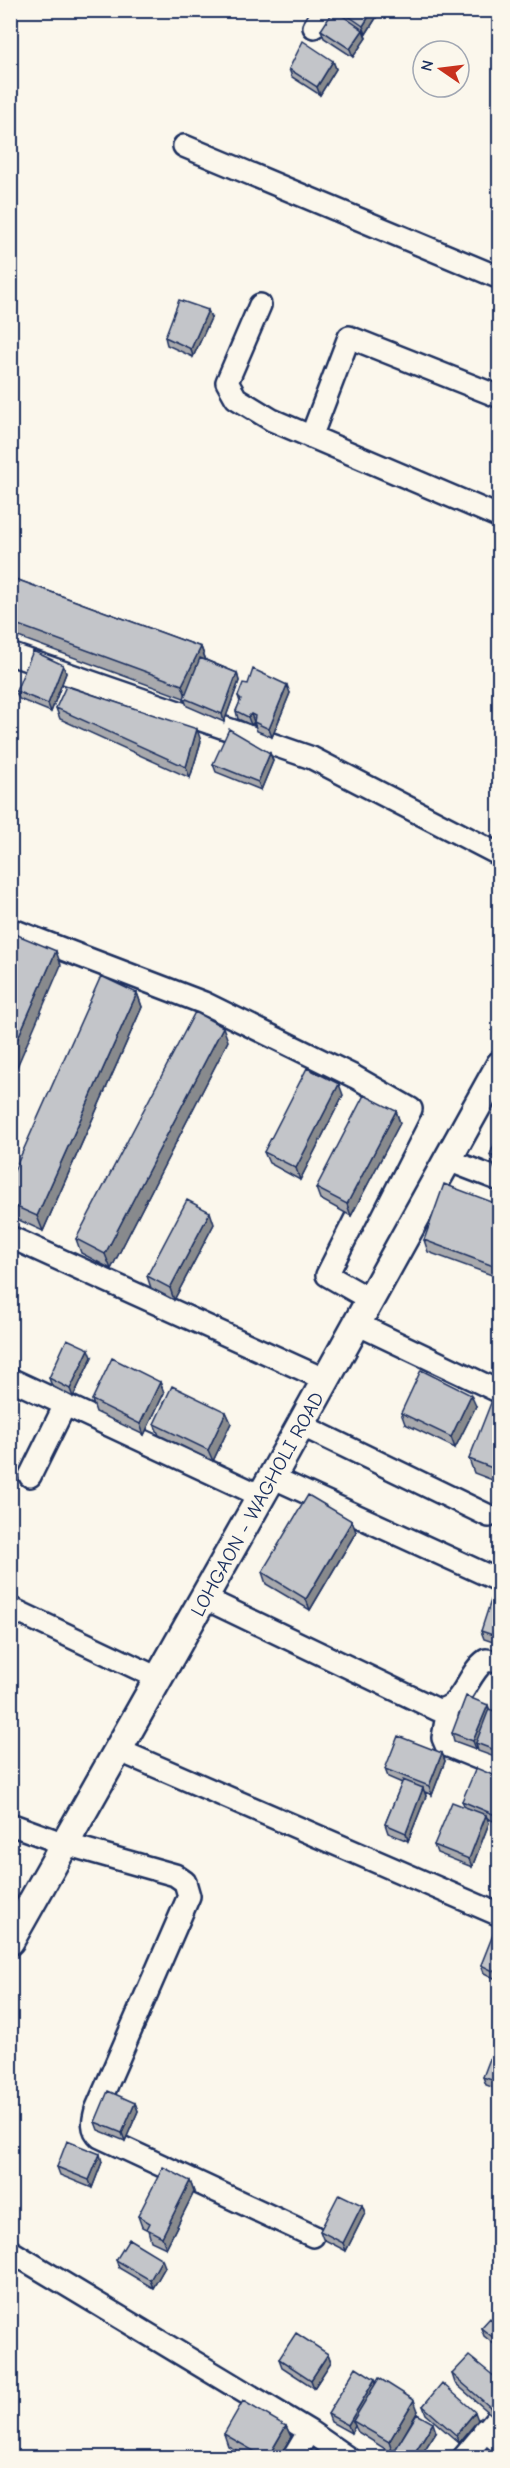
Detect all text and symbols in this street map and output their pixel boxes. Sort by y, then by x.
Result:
north arrow [411,39,471,99]
text: N [417,58,437,73]
street label: LOHGAON - WAGHOLI ROAD [186,1388,329,1620]

